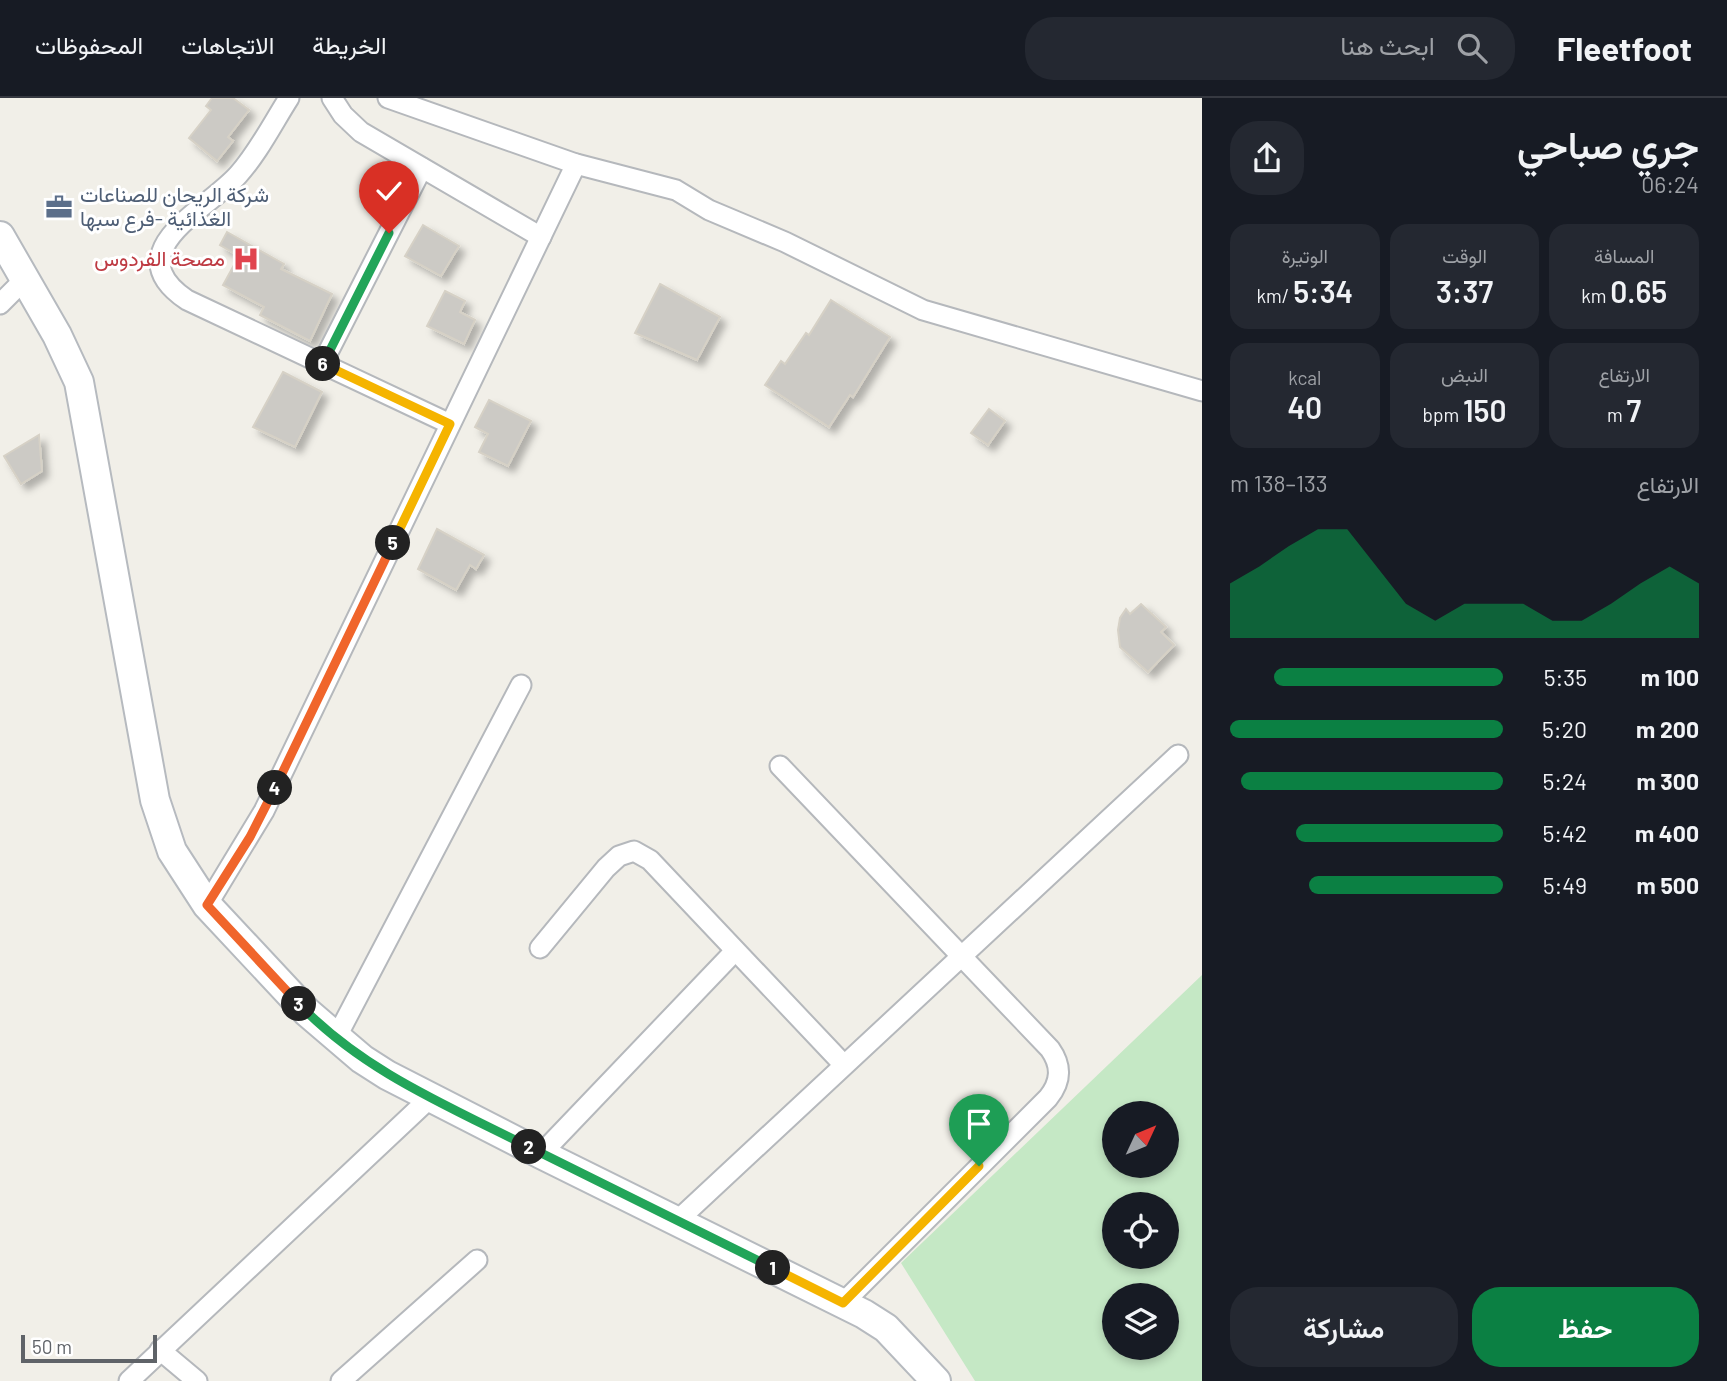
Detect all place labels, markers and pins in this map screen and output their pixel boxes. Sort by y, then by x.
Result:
pin [359,161,419,233]
place label: شركة الريحان للصناعات الغذائية -فرع سبها [80,181,269,233]
office icon: شركة الريحان للصناعات الغذائية -فرع سبها [44,192,74,222]
hospital icon: مصحة الفردوس [231,244,261,274]
place label: مصحة الفردوس [94,245,225,272]
pin: 6 [306,346,340,382]
pin: 5 [376,526,410,560]
pin: 4 [258,770,292,806]
pin: 3 [282,986,316,1021]
pin [949,1094,1009,1166]
pin: 2 [512,1130,546,1164]
pin: 1 [756,1250,790,1286]

